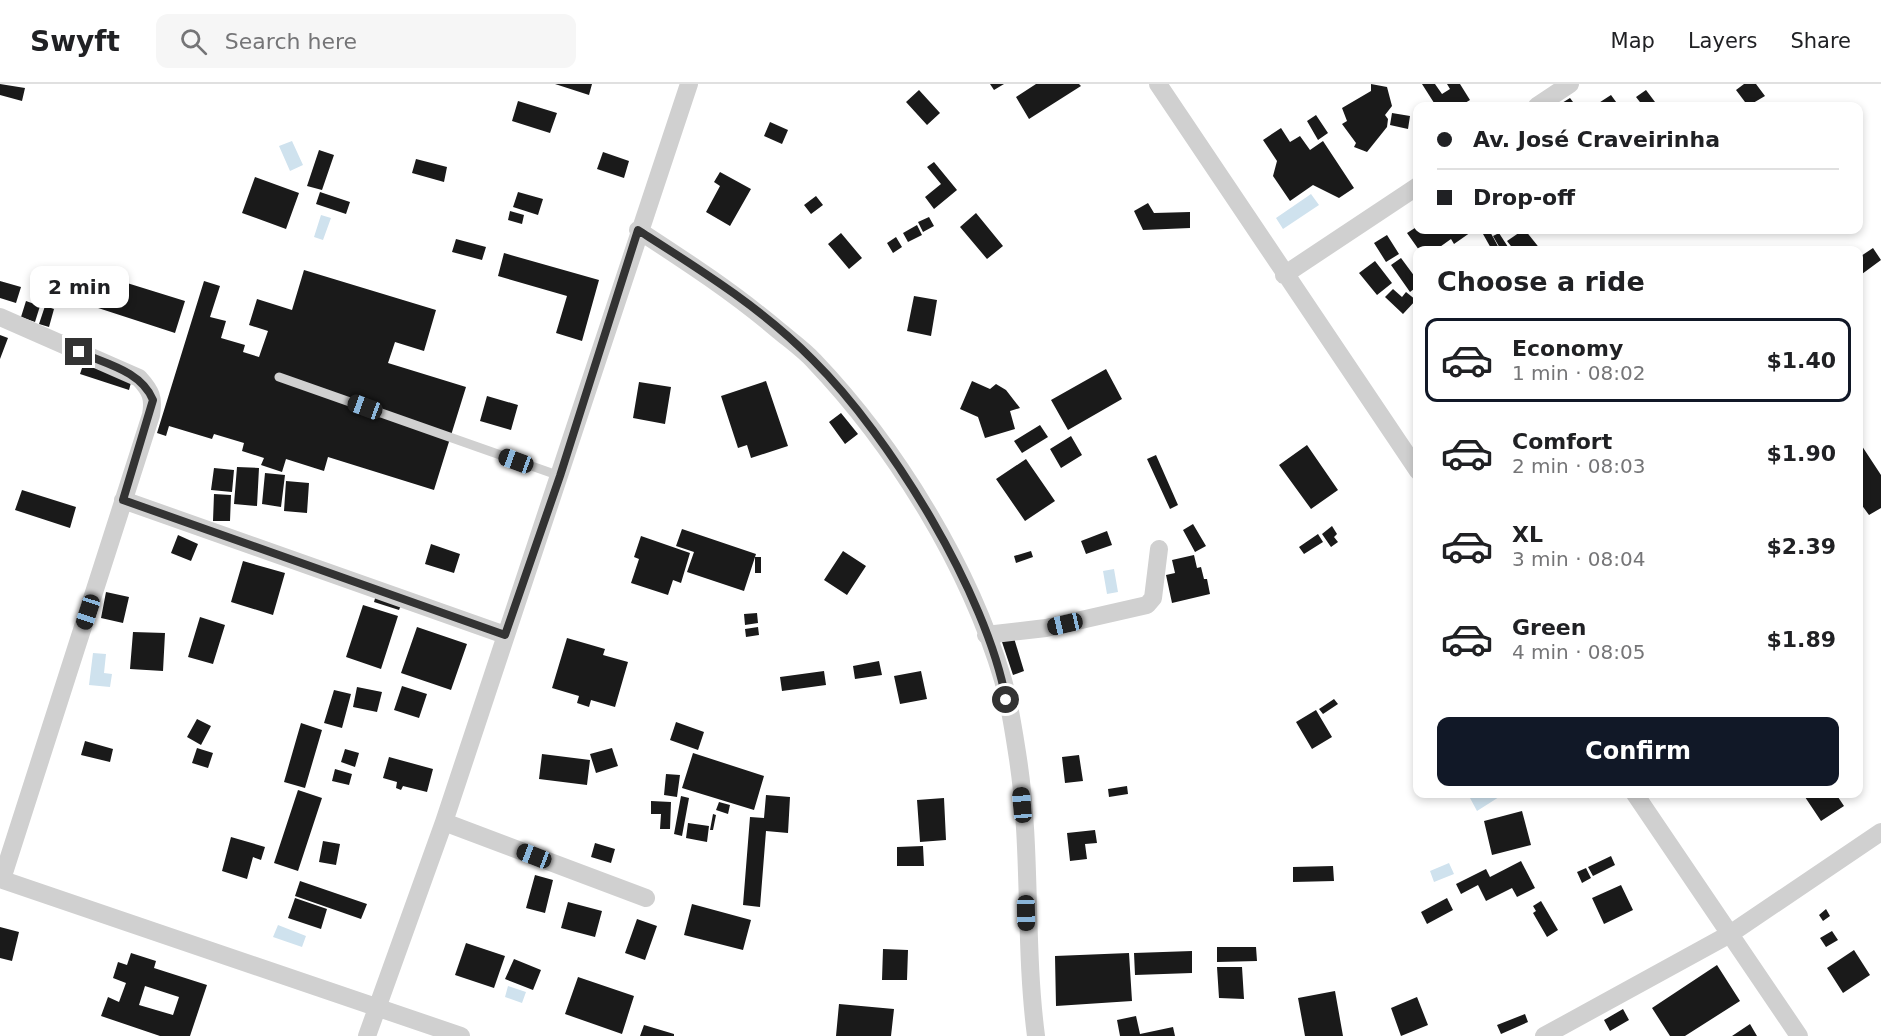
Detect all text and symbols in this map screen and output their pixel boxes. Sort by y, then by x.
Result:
search box [156,14,576,68]
text: Swyft [30,25,120,58]
icon: search [177,25,210,58]
text: Search here [225,29,357,54]
text: Map [1611,29,1655,53]
text: Layers [1688,29,1757,53]
text: Share [1790,29,1851,53]
text: Av. José Craveirinha [1473,127,1720,152]
text: Drop-off [1473,185,1575,210]
callout: 2 min [29,265,128,307]
text: Choose a ride [1437,266,1645,297]
text: 2 min [48,275,111,299]
icon: car [1440,333,1494,387]
text: Economy [1512,336,1623,361]
route end [65,338,92,365]
text: $1.40 [1766,348,1836,373]
text: 1 min · 08:02 [1512,361,1646,385]
car [345,392,385,422]
icon: car [1440,426,1494,480]
text: Comfort [1512,429,1612,454]
text: $1.90 [1766,441,1836,466]
car [496,446,536,476]
text: 2 min · 08:03 [1512,454,1646,478]
icon: car [1440,519,1494,573]
text: XL [1512,522,1543,547]
text: $2.39 [1766,534,1836,559]
text: 3 min · 08:04 [1512,547,1646,571]
car [74,592,102,632]
car [1045,611,1085,637]
icon: car [1440,612,1494,666]
text: Green [1512,615,1586,640]
text: $1.89 [1766,627,1836,652]
text: 4 min · 08:05 [1512,640,1646,664]
route start [992,686,1019,713]
button: Confirm [1437,717,1839,786]
car [1011,786,1033,824]
car [514,841,554,871]
car [1017,895,1035,931]

